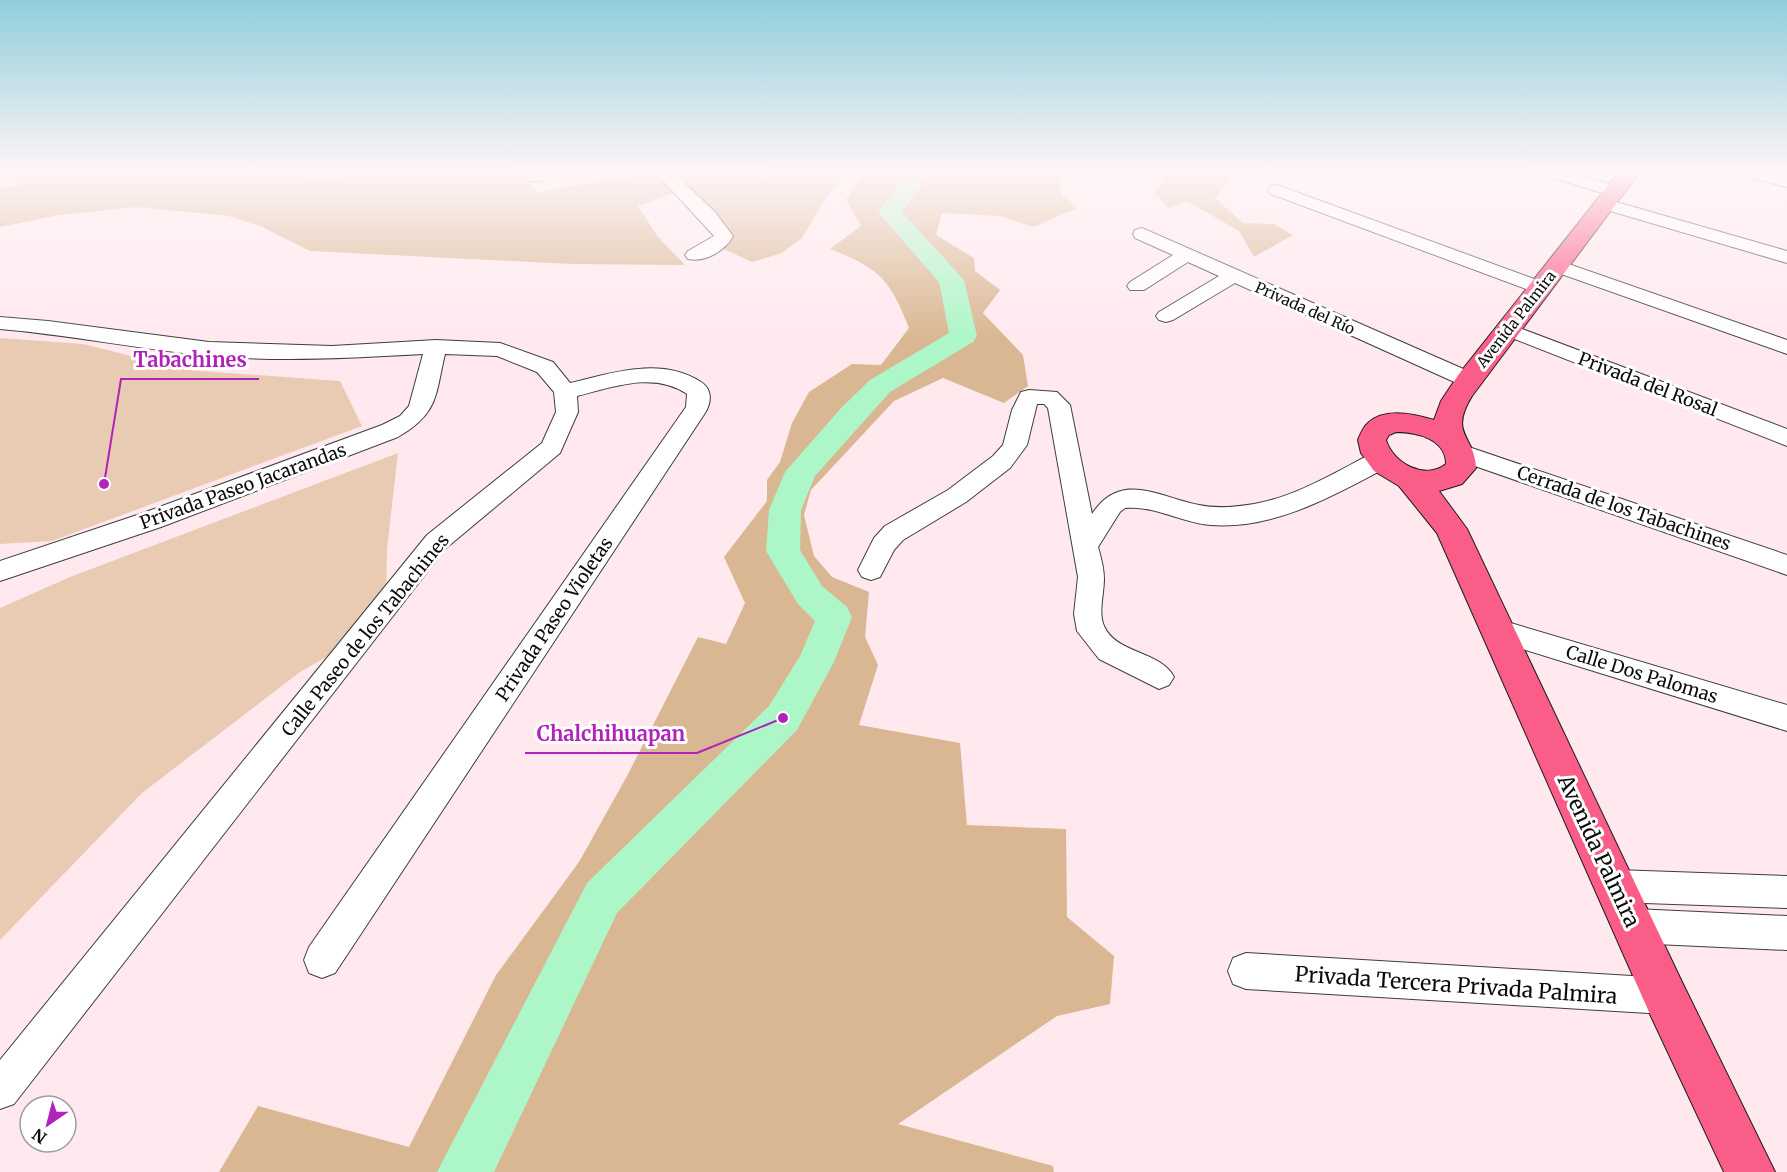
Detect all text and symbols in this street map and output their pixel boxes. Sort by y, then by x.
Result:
street label: Avenida Palmira [1472,267,1560,372]
street label: Privada del Río [1252,277,1358,339]
callout: Tabachines [121,341,259,379]
text: Tabachines [133,347,247,372]
street label: Privada del Rosal [1575,347,1721,421]
street label: Privada Paseo Jacarandas [137,438,349,534]
street label: Cerrada de los Tabachines [1514,461,1734,556]
street label: Calle Paseo de los Tabachines [276,529,454,741]
street label: Privada Paseo Violetas [490,532,618,705]
street label: Calle Dos Palomas [1563,640,1721,708]
callout: Chalchihuapan [525,715,697,753]
text: Chalchihuapan [537,721,686,746]
street label: Avenida Palmira [1551,770,1646,932]
street label: Privada Tercera Privada Palmira [1294,960,1618,1010]
north arrow [18,1094,78,1154]
text: N [28,1124,50,1148]

